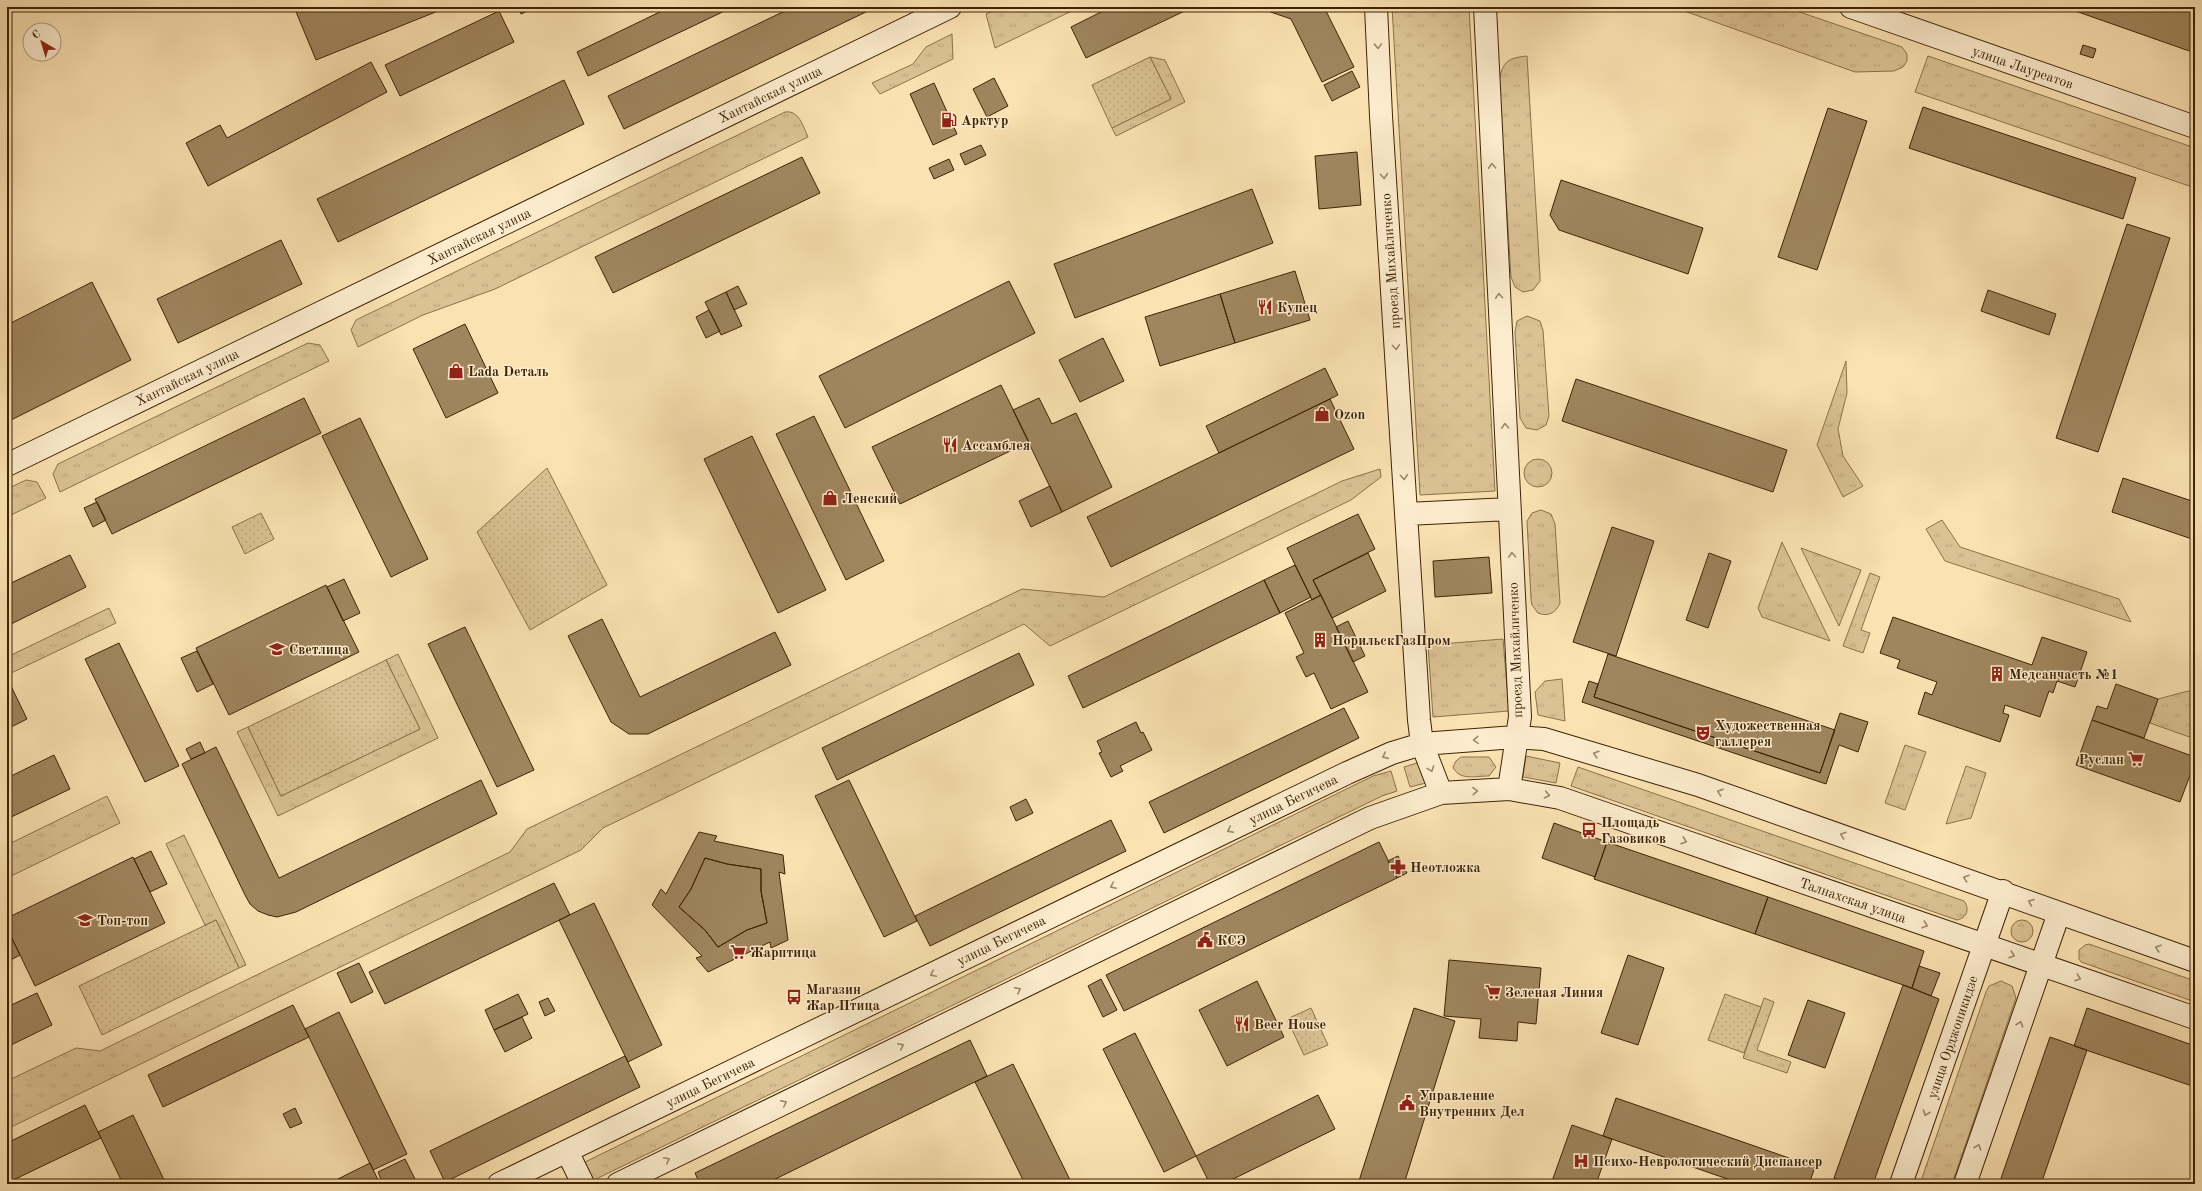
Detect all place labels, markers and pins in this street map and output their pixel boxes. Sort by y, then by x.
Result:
fuel station icon: Арктур [940,111,958,129]
place label: Арктур [961,114,1008,128]
restaurant icon: Купец [1256,298,1274,316]
place label: Купец [1277,301,1317,315]
shop icon: Lada Dеталь [447,362,465,380]
place label: Lada Dеталь [468,365,549,379]
shop icon: Ozon [1313,405,1331,423]
place label: Ozon [1334,408,1365,422]
restaurant icon: Ассамблея [941,436,959,454]
place label: Ассамблея [962,439,1030,453]
shop icon: Ленский [821,489,839,507]
place label: Ленский [842,492,897,506]
building icon: НорильскГазПром [1311,631,1329,649]
place label: НорильскГазПром [1332,634,1451,648]
school or university icon: Светлица [268,640,286,658]
place label: Светлица [289,643,349,657]
building icon: Медсанчасть №1 [1988,665,2006,683]
place label: Медсанчасть №1 [2009,668,2118,682]
place label: Художественная галлерея [1715,719,1821,749]
theatre icon: Художественная галлерея [1694,724,1712,742]
supermarket icon: Руслан [2127,750,2145,768]
place label: Руслан [2079,753,2124,767]
place label: Площадь Газовиков [1601,816,1666,846]
bus stop icon: Площадь Газовиков [1580,821,1598,839]
pharmacy icon: Неотложка [1389,858,1407,876]
place label: Неотложка [1410,861,1481,875]
school or university icon: Топ-топ [76,911,94,929]
place label: Топ-топ [97,914,148,928]
public building icon: КСЭ [1196,931,1214,949]
place label: КСЭ [1217,934,1246,948]
supermarket icon: Жарптица [729,943,747,961]
place label: Жарптица [750,946,817,960]
place label: Магазин Жар Птица [806,983,880,1013]
supermarket icon: Зеленая Линия [1484,983,1502,1001]
place label: Зеленая Линия [1505,986,1603,1000]
bus stop icon: Магазин Жар Птица [785,988,803,1006]
restaurant icon: Beer House [1233,1015,1251,1033]
place label: Beer House [1254,1018,1326,1032]
place label: Управление Внутренних Дел [1419,1089,1525,1119]
public building icon: Управление Внутренних Дел [1398,1094,1416,1112]
hospital icon: Психо-Неврологический Диспансер [1572,1152,1590,1170]
place label: Психо-Неврологический Диспансер [1593,1155,1822,1169]

